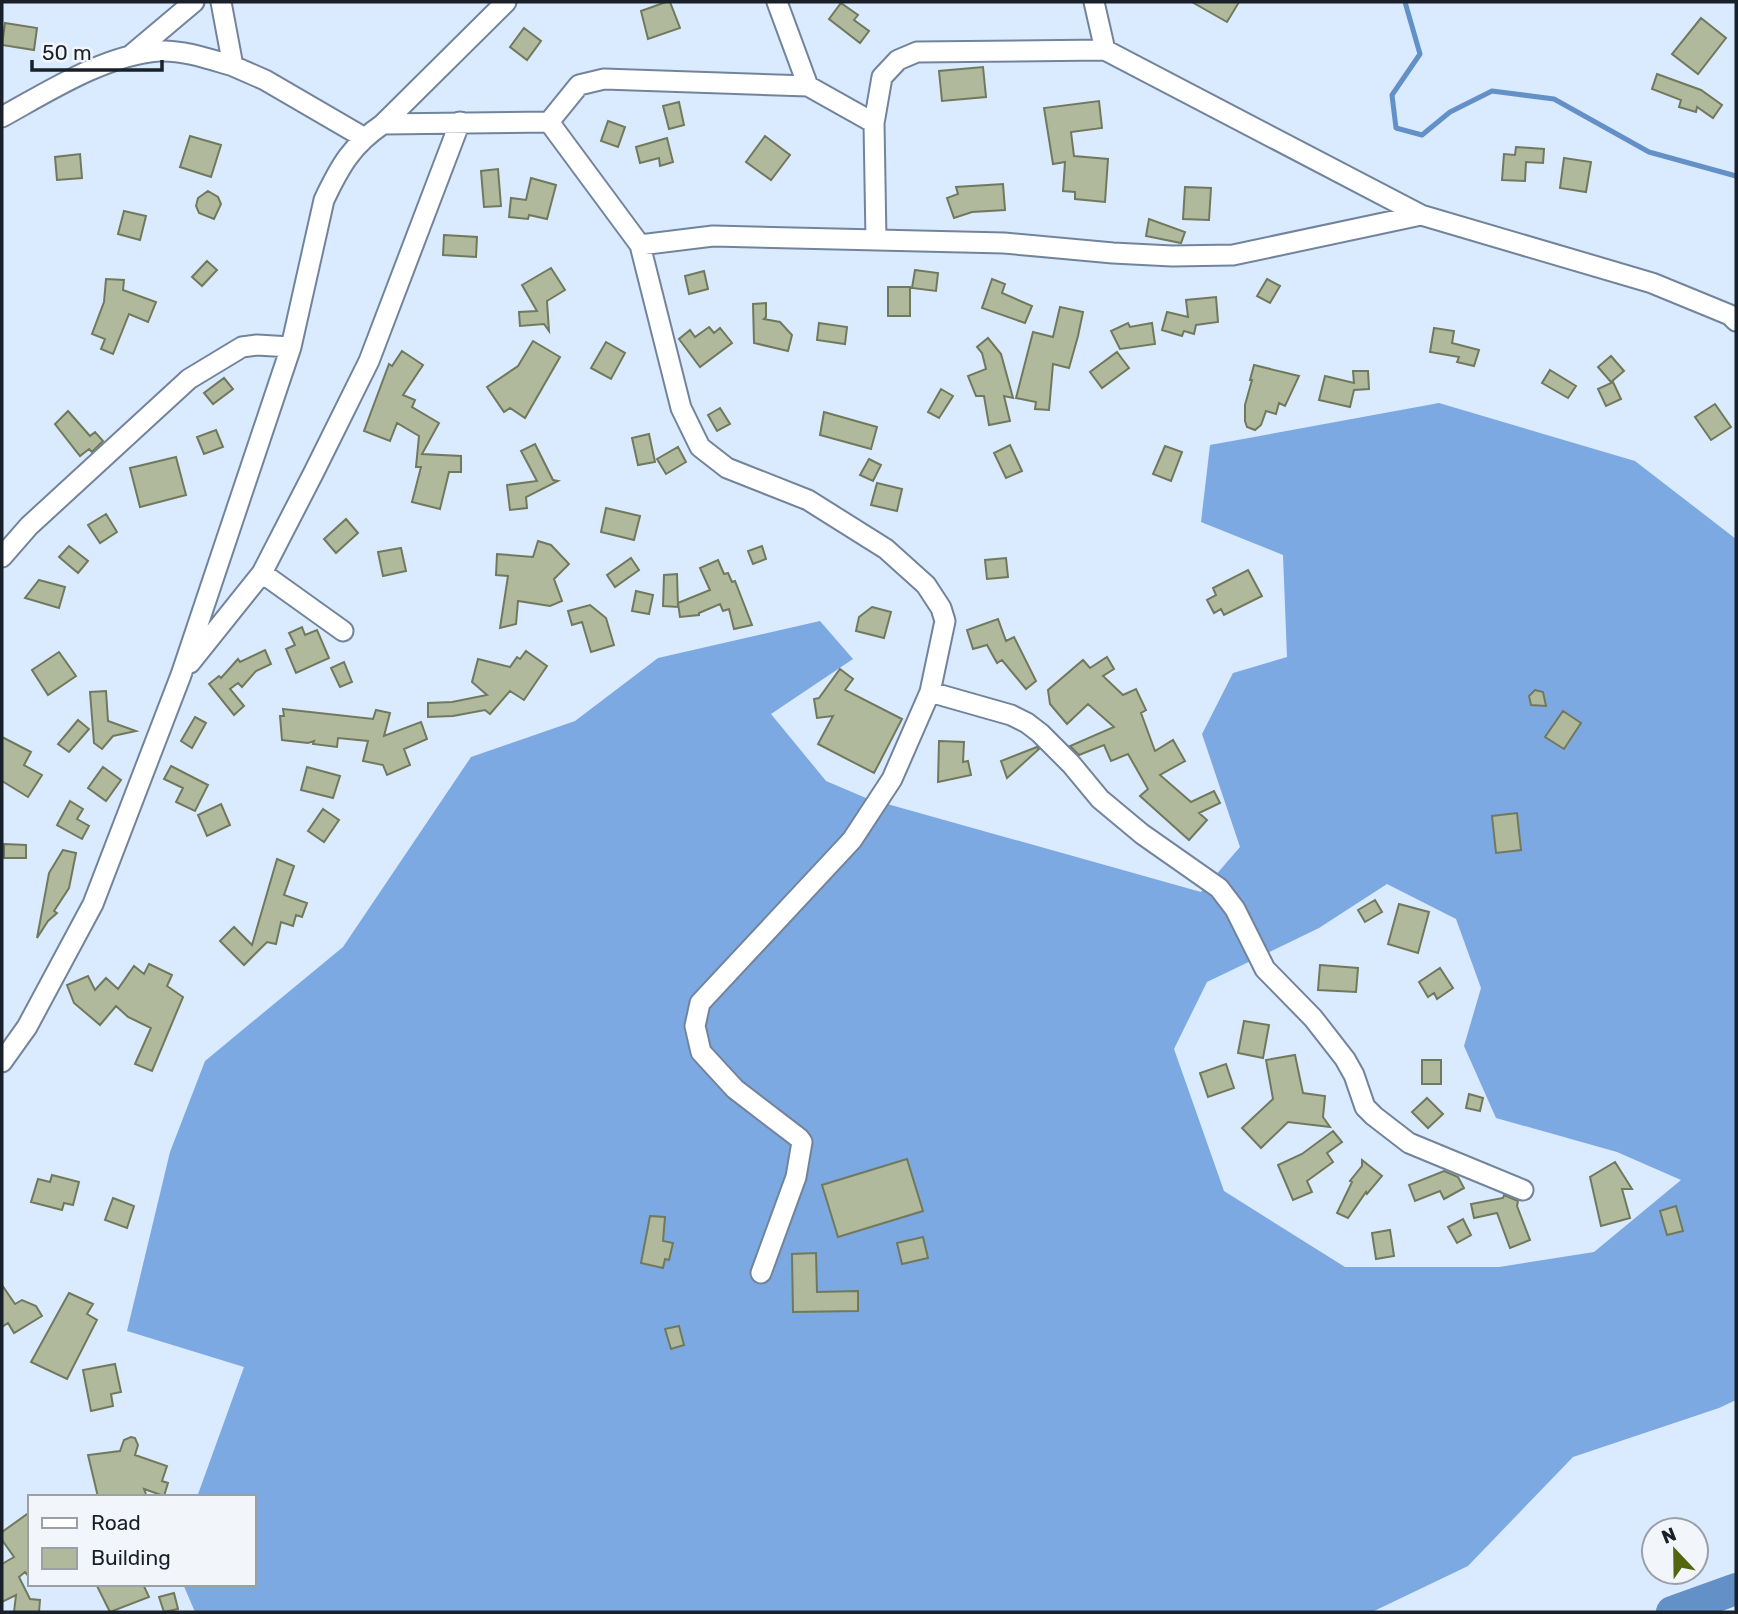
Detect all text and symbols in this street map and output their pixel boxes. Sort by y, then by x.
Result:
scale bar [32,28,161,72]
text: 50 m [42,40,92,65]
legend [28,1495,256,1586]
text: Road [91,1510,141,1535]
north arrow [1640,1516,1710,1586]
text: N [1658,1522,1679,1549]
text: Building [91,1545,171,1570]

